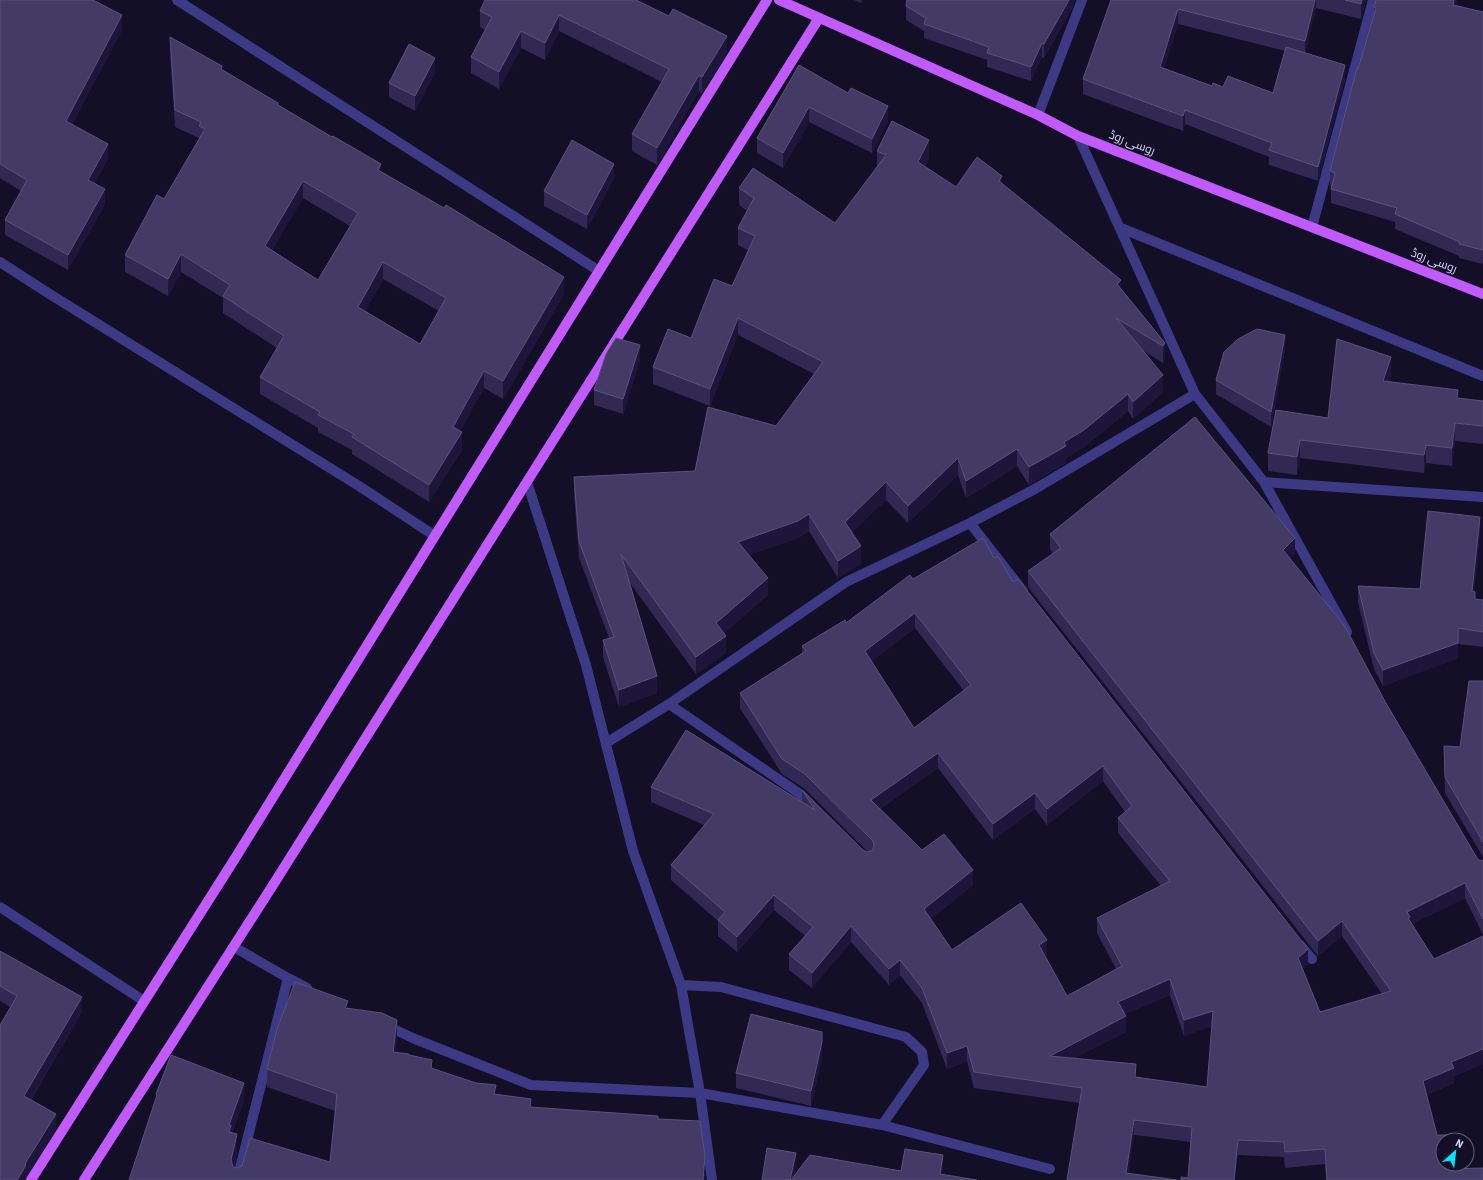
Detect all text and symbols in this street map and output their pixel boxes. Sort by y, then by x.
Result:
street label: روسی روڈ [1106,126,1158,160]
street label: روسی روڈ [1408,244,1460,278]
north arrow [1435,1132,1475,1172]
text: N [1453,1135,1466,1152]

